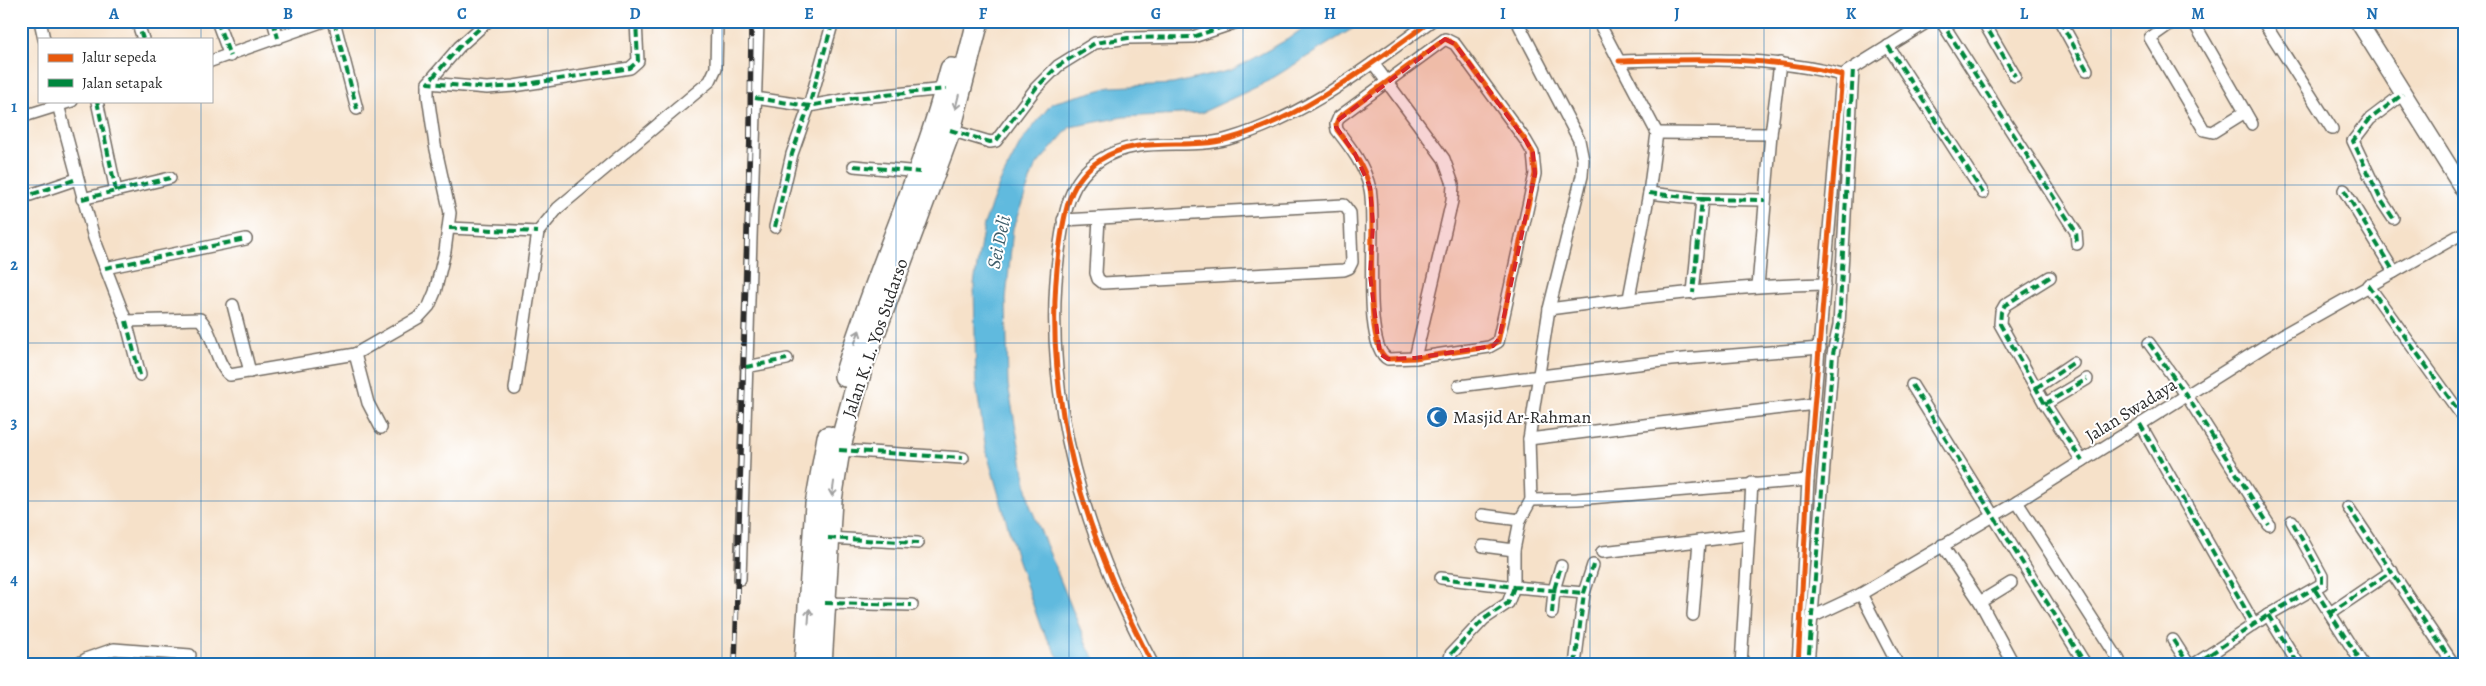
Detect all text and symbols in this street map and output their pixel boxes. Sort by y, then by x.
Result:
text: A [108,3,120,25]
text: B [283,3,293,25]
text: C [457,3,467,25]
text: D [629,3,641,25]
text: E [804,3,814,25]
text: F [979,3,988,25]
text: G [1151,3,1161,25]
text: H [1324,3,1336,25]
text: I [1500,3,1506,25]
text: J [1674,3,1680,25]
text: K [1846,3,1857,25]
text: L [2020,3,2029,25]
text: M [2191,3,2205,25]
text: N [2366,3,2378,25]
legend [38,38,212,102]
text: Jalur sepeda [82,47,156,67]
text: Jalan setapak [82,73,163,93]
one-way arrow [952,94,961,110]
text: 1 [11,96,17,118]
water label: Sei Deli [981,213,1017,271]
text: 2 [10,254,18,276]
street label: Jalan K. L. Yos Sudarso [836,255,914,421]
one-way arrow [853,330,862,345]
street label: Jalan Swadaya [2081,372,2182,448]
mosque icon: Masjid Ar-Rahman [1425,405,1449,429]
place label: Masjid Ar-Rahman [1453,405,1591,429]
text: 3 [11,412,18,434]
one-way arrow [828,481,838,497]
text: 4 [10,569,18,591]
one-way arrow [804,608,813,624]

